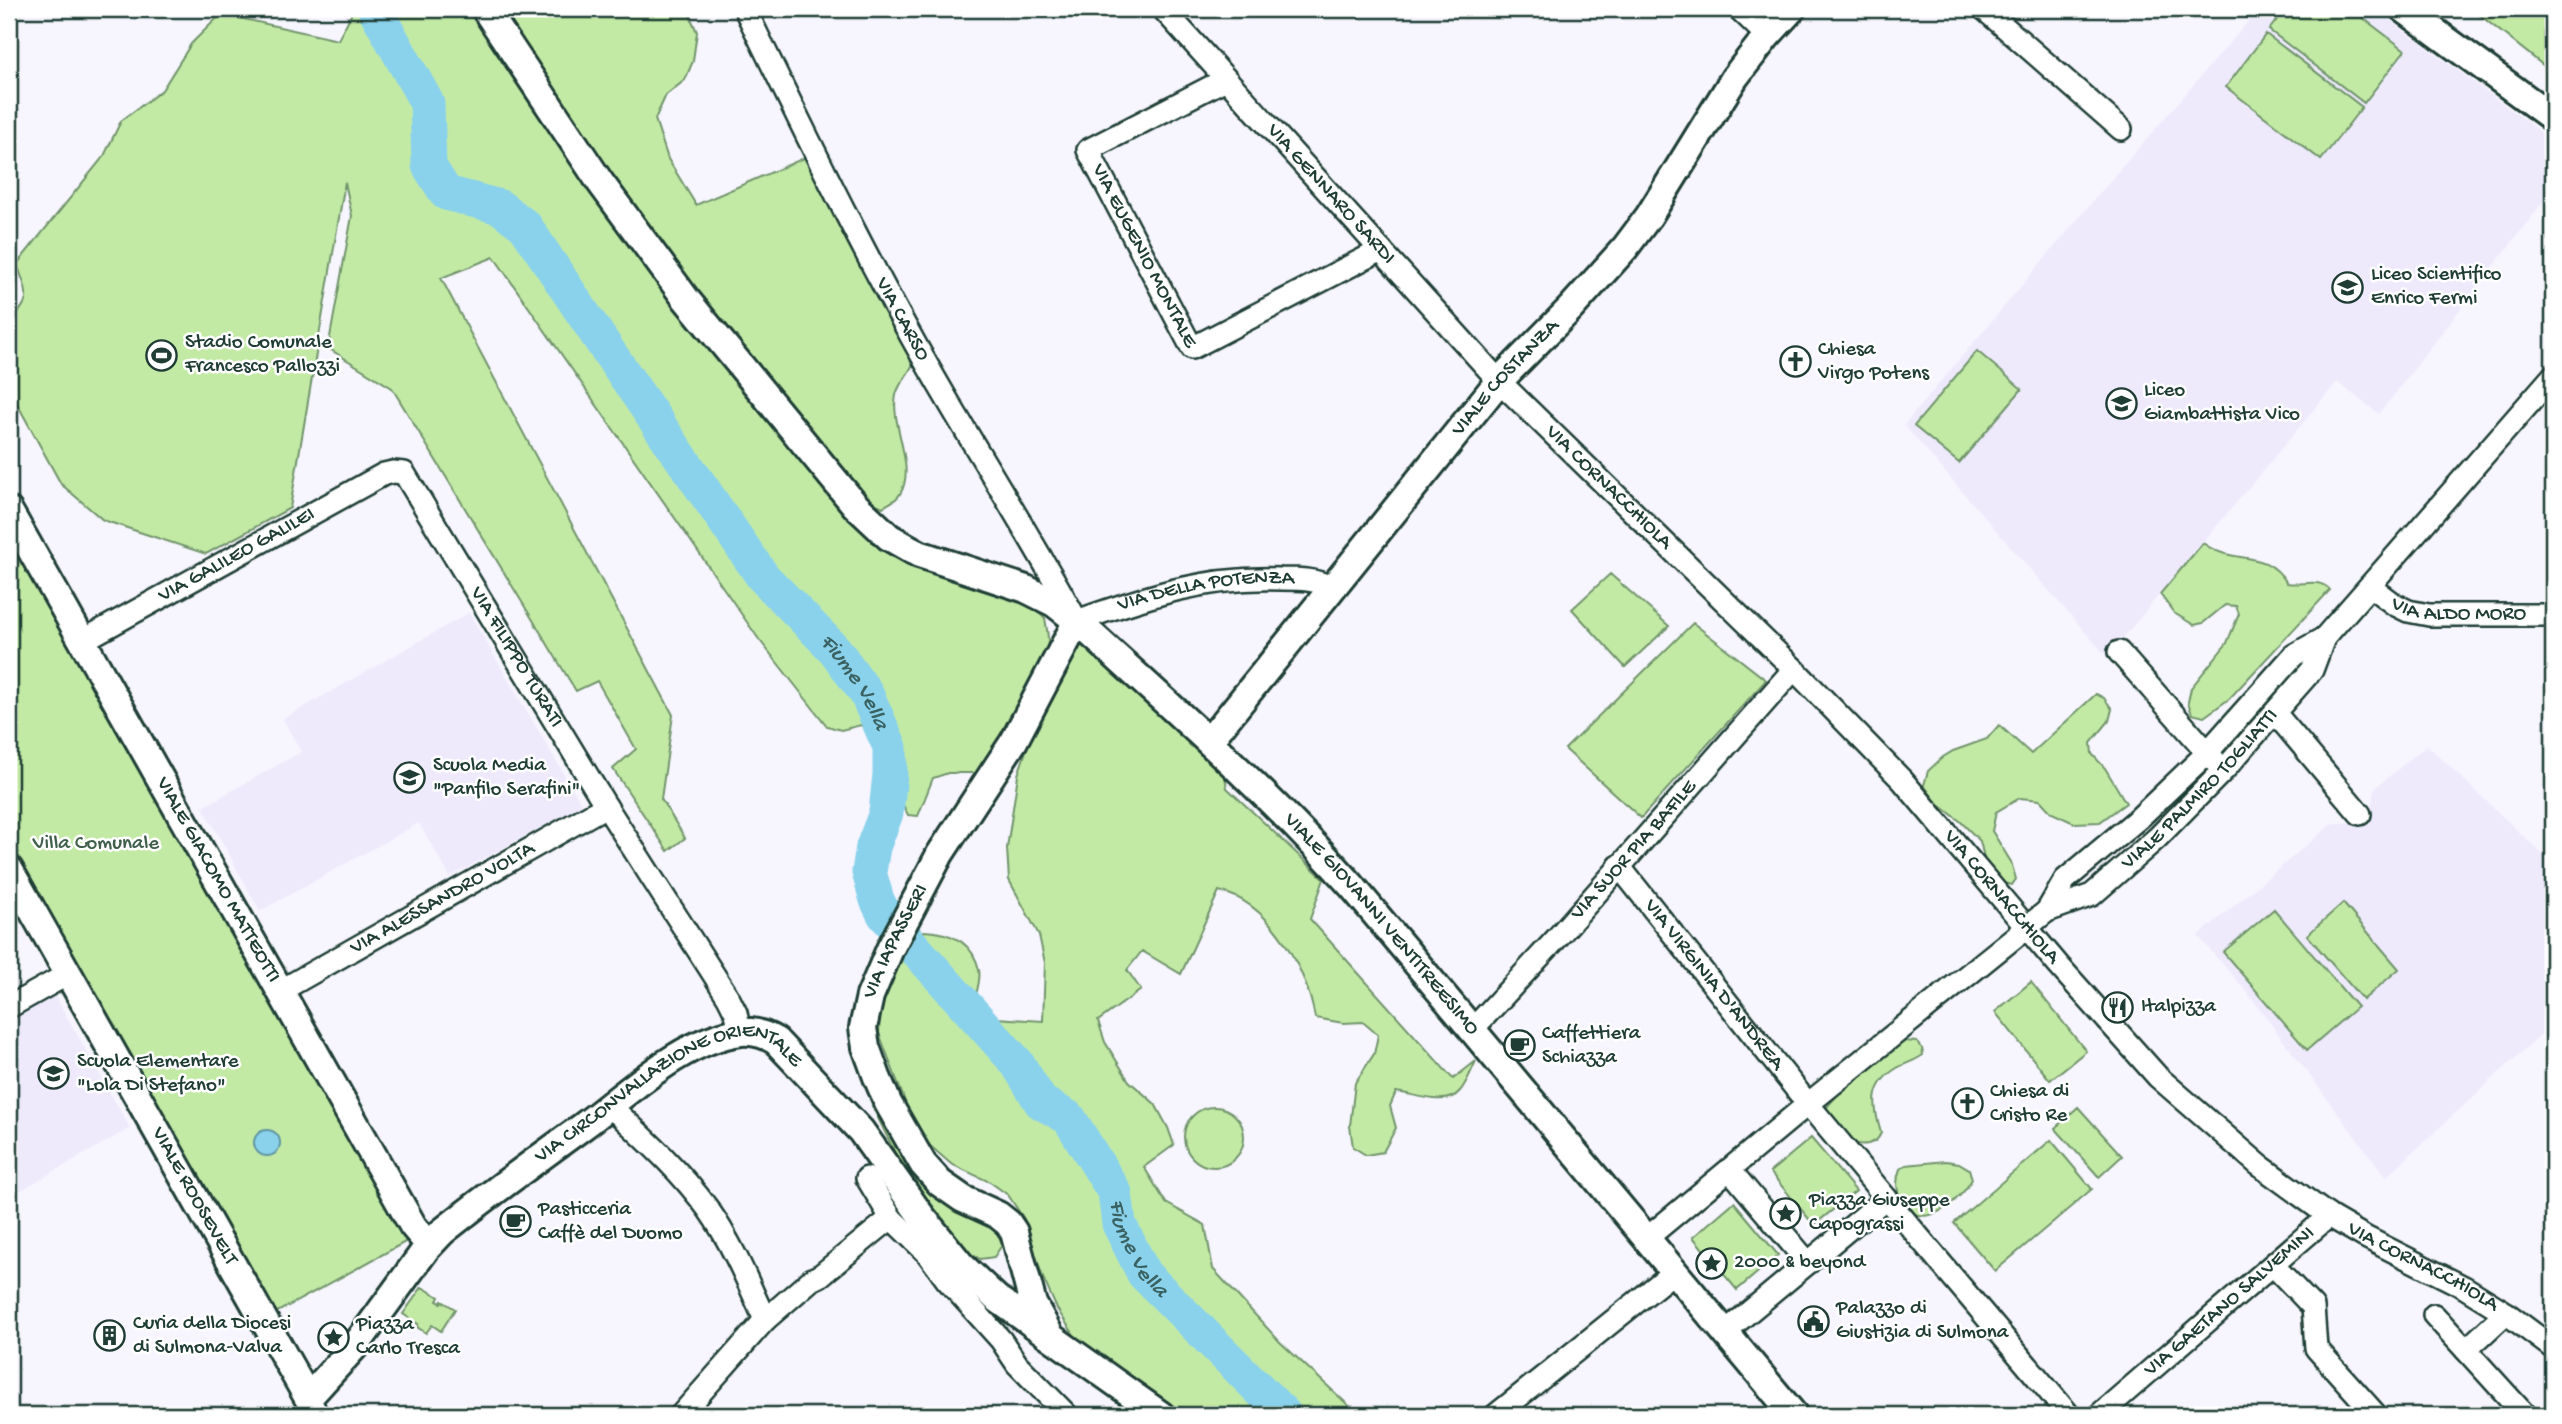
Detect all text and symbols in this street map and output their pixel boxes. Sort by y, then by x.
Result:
street label: VIA GENNARO SARDI [1260,118,1400,270]
street label: VIA EUGENIO MONTALE [1085,159,1203,353]
place label: Liceo Scientifico Enrico Fermi [2371,263,2502,312]
school or university icon: Liceo Scientifico Enrico Fermi [2331,270,2365,304]
street label: VIA CARSO [869,273,935,366]
street label: VIALE COSTANZA [1446,313,1566,442]
place label: Stadio Comunale Francesco Pallozzi [184,331,340,380]
sports icon: Stadio Comunale Francesco Pallozzi [145,338,179,372]
place label: Chiesa Virgo Potens [1817,338,1930,387]
church icon: Chiesa Virgo Potens [1778,345,1812,379]
place label: Liceo Giambattista Vico [2144,379,2300,428]
school or university icon: Liceo Giambattista Vico [2104,386,2138,420]
street label: VIA CORNACCHIOLA [1539,419,1678,556]
street label: VIA GALILEO GALILEI [153,502,320,609]
street label: VIA DELLA POTENZA [1114,566,1296,619]
street label: VIA FILIPPO TURATI [463,582,568,732]
street label: VIA ALDO MORO [2386,591,2527,628]
water label: Fiume Vella [814,629,895,735]
street label: VIALE PALMIRO TOGLIATTI [2116,704,2284,876]
place label: Scuola Media "Panfilo Serafini" [433,754,580,803]
school or university icon: Scuola Media "Panfilo Serafini" [393,761,427,795]
street label: VIALE GIACOMO MATTEOTTI [149,772,286,987]
street label: VIA SUOR PIA BAFILE [1565,775,1703,926]
street label: VIALE GIOVANNI VENTITREESIMO [1277,808,1485,1041]
street label: VIA CORNACCHIOLA [1937,824,2066,971]
park label: Villa Comunale [32,832,160,857]
street label: VIA ALESSANDRO VOLTA [345,836,541,961]
street label: VIA IAPASSERI [857,880,934,1003]
street label: VIA VIRGINIA D'ANDREA [1637,894,1790,1077]
restaurant icon: Italpizza [2101,990,2135,1024]
place label: Italpizza [2141,995,2217,1020]
street label: VIA CIRCONVALLAZIONE ORIENTALE [530,1019,808,1170]
place label: Caffettiera Schiazza [1542,1022,1642,1071]
cafe icon: Caffettiera Schiazza [1502,1029,1536,1063]
place label: Scuola Elementare "Lola Di Stefano" [77,1050,240,1099]
school or university icon: Scuola Elementare "Lola Di Stefano" [37,1057,71,1091]
place label: Chiesa di Cristo Re [1990,1080,2069,1129]
church icon: Chiesa di Cristo Re [1950,1087,1984,1121]
street label: VIALE ROOSEVELT [145,1122,243,1271]
place label: Piazza Giuseppe Capograssi [1808,1189,1951,1238]
place icon: Piazza Giuseppe Capograssi [1769,1196,1803,1230]
place label: Pasticceria Caffè del Duomo [537,1198,683,1247]
water label: Fiume Vella [1102,1198,1175,1305]
cafe icon: Pasticceria Caffè del Duomo [498,1205,532,1239]
street label: VIA CORNACCHIOLA [2342,1216,2504,1319]
street label: VIA GAETANO SALVEMINI [2139,1221,2320,1383]
place icon: 2000 & beyond [1694,1246,1728,1280]
place label: 2000 & beyond [1734,1251,1867,1276]
place label: Palazzo di Giustizia di Sulmona [1835,1297,2010,1346]
public building icon: Palazzo di Giustizia di Sulmona [1796,1304,1830,1338]
place label: Curia della Diocesi di Sulmona-Valva [133,1312,291,1361]
place label: Piazza Carlo Tresca [355,1313,461,1362]
building icon: Curia della Diocesi di Sulmona-Valva [93,1319,127,1353]
place icon: Piazza Carlo Tresca [316,1320,350,1354]

